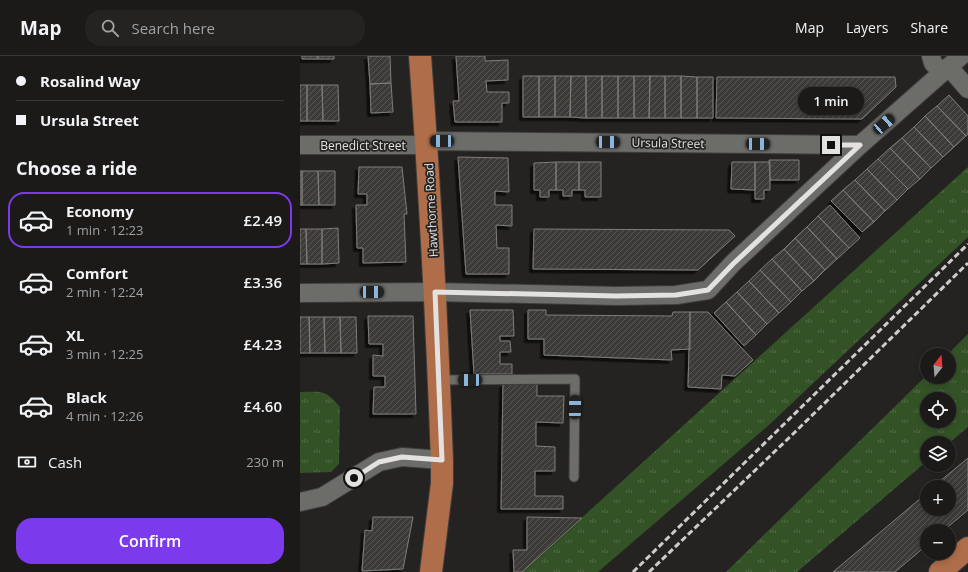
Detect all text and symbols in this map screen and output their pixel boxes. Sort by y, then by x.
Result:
search box [85,10,365,46]
text: Map [20,15,61,41]
icon: search [99,17,121,39]
text: Search here [131,18,215,38]
text: Map [795,18,824,37]
text: Layers [846,18,888,37]
text: Share [910,18,948,37]
text: Rosalind Way [40,71,140,91]
callout: 1 min [798,87,864,115]
text: 1 min [813,92,849,110]
text: Ursula Street [40,110,139,130]
car [871,112,897,136]
street label: Ursula Street [631,134,705,152]
car [430,135,454,147]
car [596,136,620,148]
route end [822,136,840,154]
street label: Benedict Street [320,137,406,154]
car [746,138,770,150]
text: Choose a ride [16,156,137,180]
street label: Hawthorne Road [420,162,442,258]
text: Economy [66,201,134,221]
icon: car [18,202,54,238]
text: £2.49 [244,210,282,230]
text: 1 min · 12:23 [66,221,143,239]
text: Comfort [66,263,128,283]
icon: car [18,264,54,300]
text: £3.36 [244,272,282,292]
text: 2 min · 12:24 [66,283,143,301]
car [360,286,384,298]
text: XL [66,325,84,345]
icon: car [18,326,54,362]
text: £4.23 [244,334,282,354]
text: 3 min · 12:25 [66,345,143,363]
north arrow [920,348,956,384]
map controls [920,348,956,560]
car [458,374,482,386]
text: Black [66,387,107,407]
icon: car [18,388,54,424]
button: locate [920,392,956,428]
car [569,395,581,419]
text: £4.60 [244,396,282,416]
text: 4 min · 12:26 [66,407,143,425]
button: layers [920,436,956,472]
icon: cash [16,451,38,473]
text: Cash [48,452,82,472]
text: 230 m [246,453,284,471]
route start [345,469,363,487]
button: + [920,480,956,516]
button: Confirm [16,518,284,564]
button: − [920,524,956,560]

